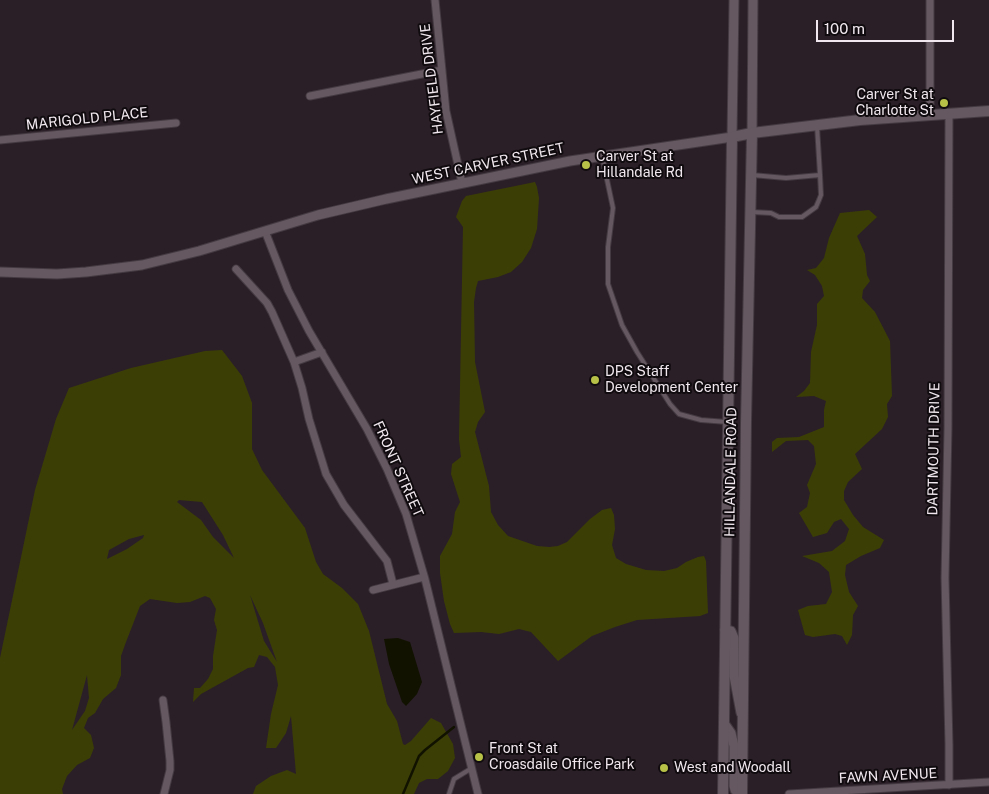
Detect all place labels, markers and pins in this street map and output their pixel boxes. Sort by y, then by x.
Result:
place label: Carver St at Charlotte St [856,87,934,120]
marker: Carver St at Charlotte St [938,97,950,109]
place label: Carver St at Hillandale Rd [596,149,683,182]
marker: Carver St at Hillandale Rd [580,159,592,171]
place label: DPS Staff Development Center [605,364,738,397]
marker: DPS Staff Development Center [589,374,601,386]
place label: Front St at Croasdaile Office Park [489,741,635,774]
marker: Front St at Croasdaile Office Park [473,751,485,763]
place label: West and Woodall [674,760,791,776]
marker: West and Woodall [658,762,670,774]

